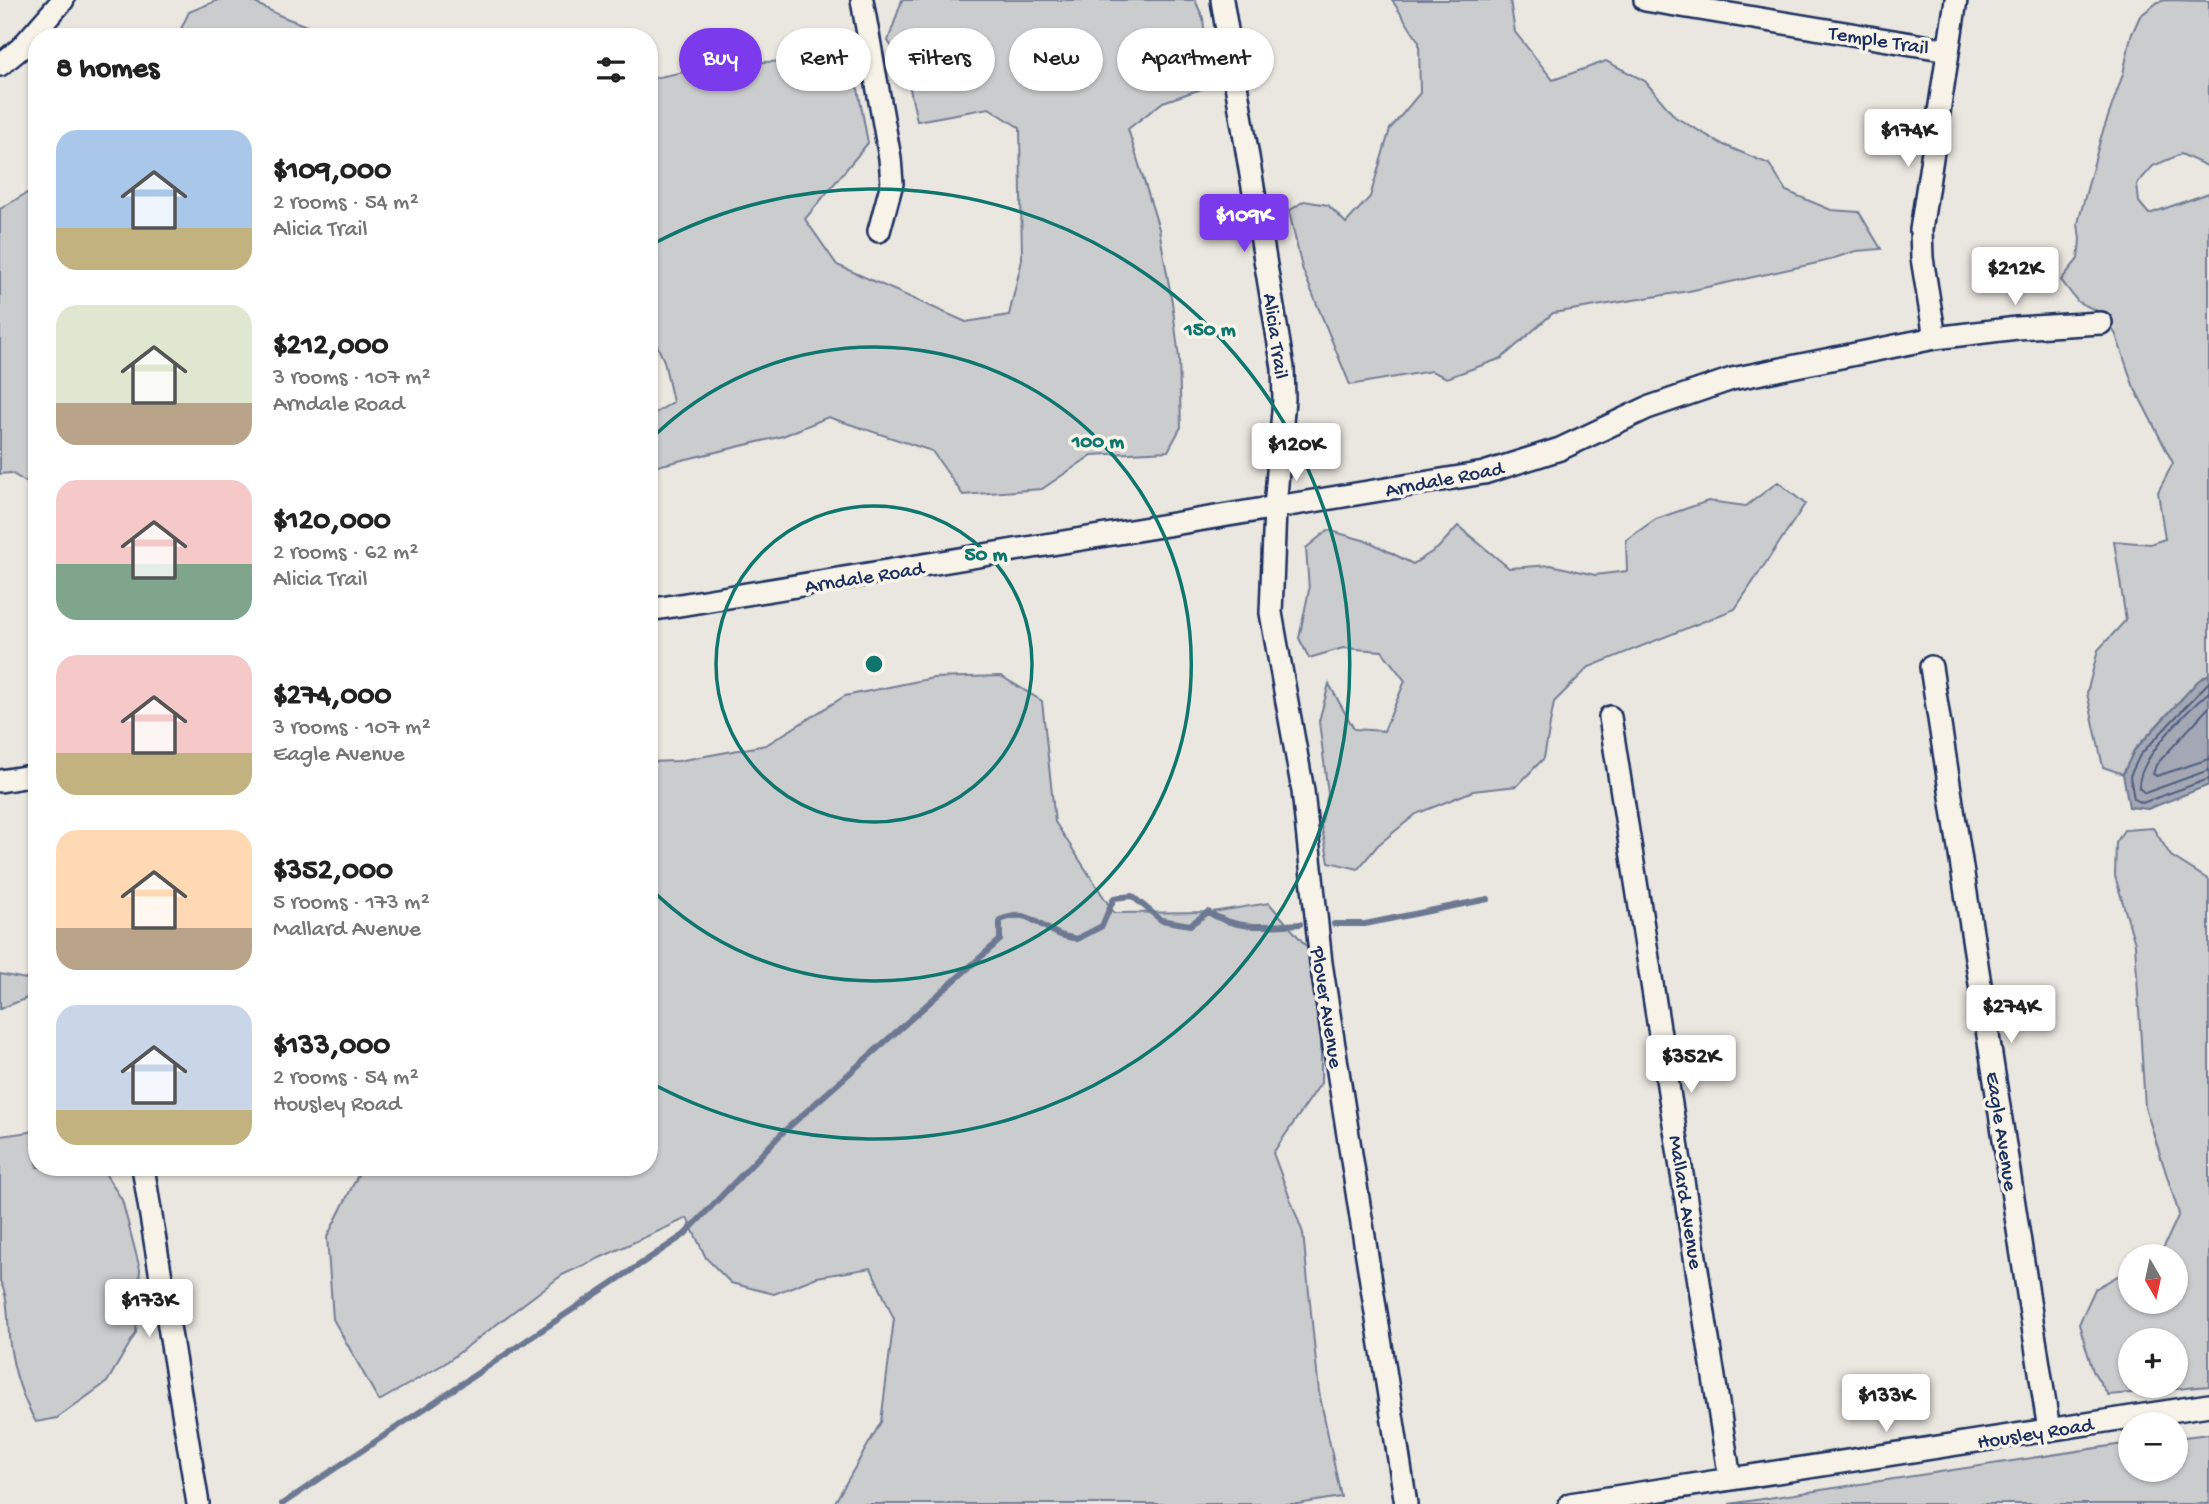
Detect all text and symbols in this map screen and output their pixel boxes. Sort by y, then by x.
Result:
street label: Temple Trail [1826,22,1930,63]
chip: Buy [679,28,762,91]
chip: Rent [776,28,871,91]
chip: Filters [885,28,995,91]
chip: New [1009,28,1103,91]
chip: Apartment [1117,28,1274,91]
icon: filters [592,51,630,89]
text: 8 homes [56,53,159,88]
pin: $174K [1859,110,1957,169]
text: $174K [1880,118,1936,145]
text: $109,000 [273,155,391,190]
icon: home [112,158,196,242]
text: 2 rooms · 54 m² [273,190,419,217]
pin: $109K [1195,194,1293,254]
text: $109K [1216,203,1272,230]
text: Alicia Trail [273,217,367,244]
pin: $212K [1966,247,2064,307]
text: $212K [1988,256,2042,283]
street label: Alicia Trail [1255,292,1292,381]
text: 150 m [1183,319,1236,344]
text: $212,000 [273,330,389,365]
icon: home [112,333,196,417]
text: 3 rooms · 107 m² [273,365,431,392]
text: Arndale Road [273,392,405,419]
pin: $120K [1247,424,1345,483]
text: 100 m [1071,431,1124,456]
text: $120K [1268,432,1324,459]
street label: Arndale Road [1383,457,1508,505]
text: $120,000 [273,505,391,540]
icon: home [112,508,196,592]
text: 2 rooms · 62 m² [273,540,418,567]
text: 50 m [965,544,1008,569]
street label: Arndale Road [803,557,927,601]
text: Alicia Trail [273,567,367,594]
centre of rings [862,652,886,676]
text: $274,000 [273,680,392,715]
icon: home [112,683,196,767]
text: 3 rooms · 107 m² [273,715,431,742]
text: Eagle Avenue [273,742,405,769]
text: $352,000 [273,855,393,890]
icon: home [112,858,196,942]
text: 5 rooms · 173 m² [273,890,430,917]
text: Mallard Avenue [273,917,421,944]
street label: Plover Avenue [1302,944,1347,1071]
pin: $274K [1962,986,2060,1045]
text: $274K [1982,994,2040,1021]
text: $133,000 [273,1030,390,1065]
icon: home [112,1033,196,1117]
pin: $352K [1642,1036,1740,1095]
text: $352K [1662,1044,1720,1071]
text: 2 rooms · 54 m² [273,1065,419,1092]
street label: Eagle Avenue [1978,1070,2021,1194]
text: Housley Road [273,1092,401,1119]
street label: Mallard Avenue [1661,1134,1707,1272]
north arrow [2118,1244,2188,1314]
map controls [2118,1244,2188,1482]
pin: $173K [100,1280,198,1339]
text: $173K [121,1288,177,1315]
button: + [2118,1328,2188,1398]
pin: $133K [1837,1374,1935,1434]
text: $133K [1858,1383,1914,1410]
button: − [2118,1412,2188,1482]
street label: Housley Road [1976,1414,2097,1457]

